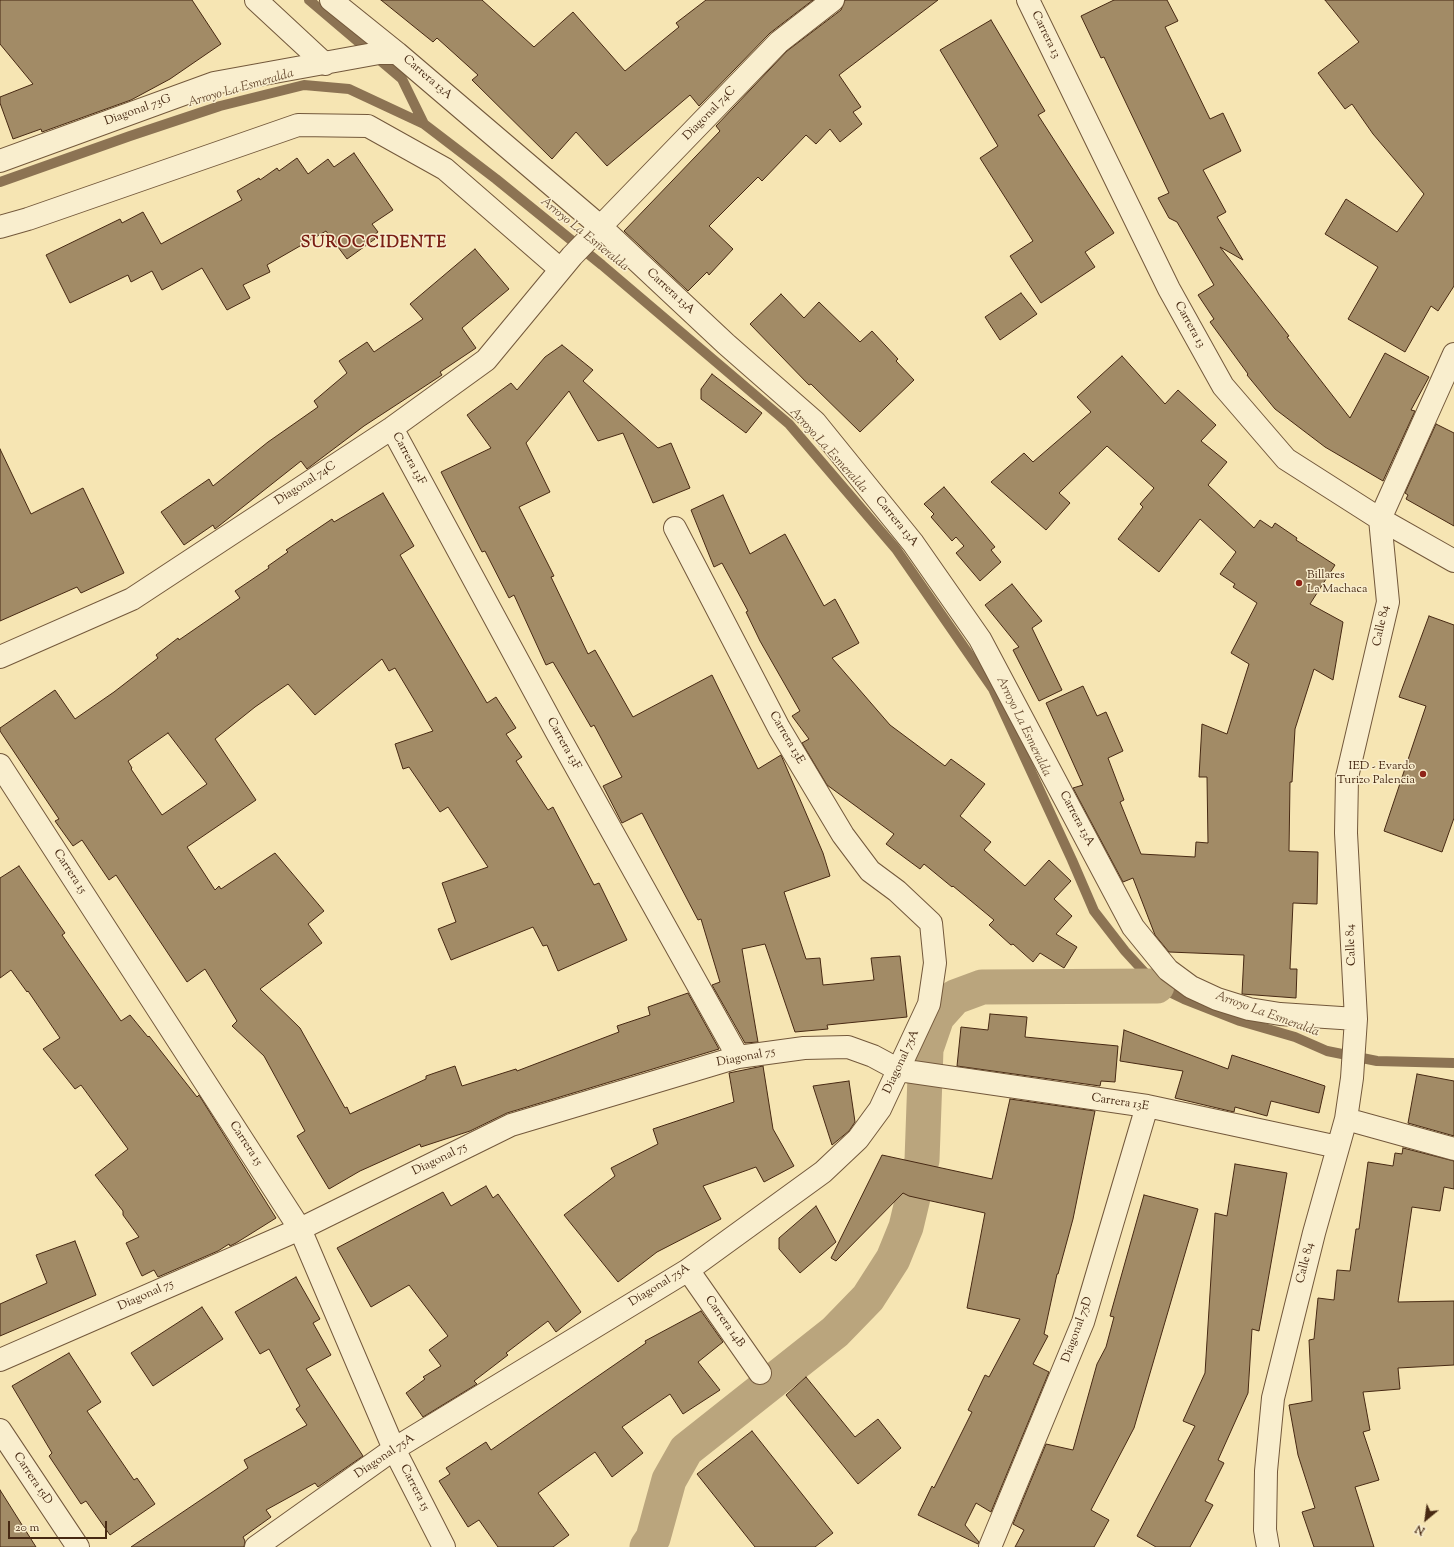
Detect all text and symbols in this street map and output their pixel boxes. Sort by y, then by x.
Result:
street label: Carrera 13 [1027,9,1063,61]
street label: Carrera 13A [399,53,455,103]
water label: Arroyo La Esmeralda [186,66,296,112]
street label: Diagonal 74C [681,84,739,144]
street label: Diagonal 73G [103,92,173,130]
water label: Arroyo La Esmeralda [537,195,631,275]
district label: SUROCCIDENTE [301,234,447,254]
street label: Carrera 13A [643,266,697,318]
street label: Carrera 13 [1170,299,1208,351]
water label: Arroyo La Esmeralda [786,405,870,497]
street label: Carrera 13F [388,430,428,488]
street label: Diagonal 74C [273,459,339,509]
street label: Carrera 13A [871,494,921,550]
place label: Billares La Machaca [1307,569,1367,597]
marker: Billares La Machaca [1294,578,1304,588]
street label: Calle 84 [1371,604,1393,648]
water label: Arroyo La Esmeralda [992,674,1054,780]
street label: Carrera 13E [765,709,807,767]
street label: Carrera 13F [543,715,583,773]
place label: IED - Evardo Turizo Palencia [1337,760,1415,788]
marker: IED - Evardo Turizo Palencia [1418,769,1428,779]
street label: Carrera 13A [1055,789,1097,849]
street label: Carrera 15 [49,847,89,897]
street label: Calle 84 [1344,924,1360,966]
water label: Arroyo La Esmeralda [1213,989,1321,1041]
street label: Diagonal 75A [881,1028,923,1096]
street label: Diagonal 75 [716,1045,776,1071]
street label: Carrera 13E [1090,1091,1150,1115]
street label: Carrera 15 [225,1119,265,1169]
street label: Diagonal 75 [410,1141,470,1179]
street label: Calle 84 [1294,1241,1318,1285]
street label: Diagonal 75A [627,1262,693,1310]
street label: Diagonal 75 [116,1277,176,1315]
street label: Carrera 14B [701,1293,747,1351]
street label: Diagonal 75D [1059,1295,1097,1365]
street label: Diagonal 75A [352,1432,418,1482]
street label: Carrera 15D [9,1450,55,1508]
street label: Carrera 15 [396,1462,432,1514]
north arrow [1406,1499,1446,1539]
scale bar [10,1513,109,1539]
text: 20 m [15,1519,39,1537]
text: N [1412,1520,1428,1539]

